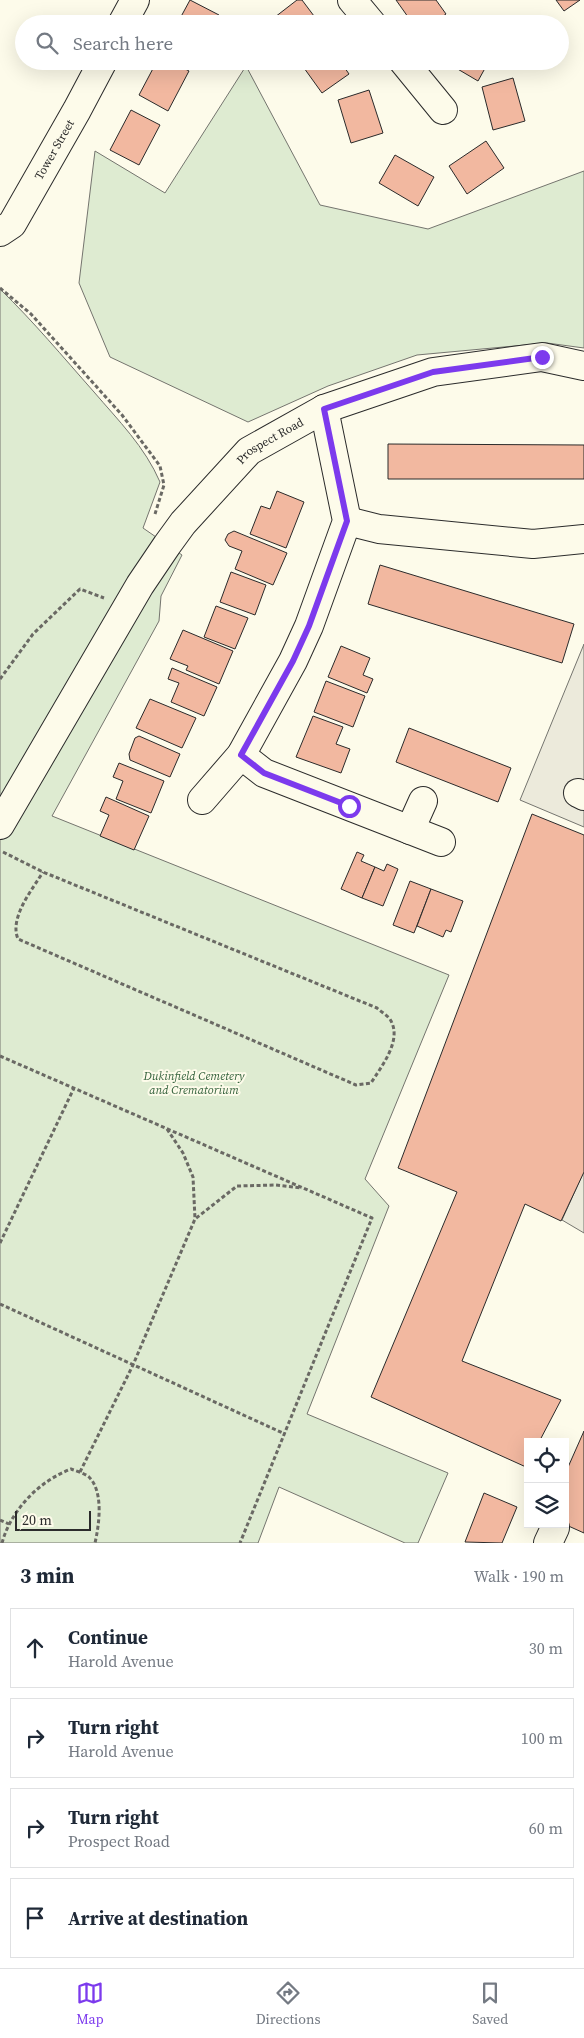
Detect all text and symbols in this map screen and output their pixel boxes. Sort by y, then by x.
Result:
search box [15,15,569,70]
icon: search [33,29,61,57]
text: Search here [73,30,173,56]
street label: Tower Street [31,117,78,183]
route end [531,346,554,369]
street label: Prospect Road [233,414,307,468]
route start [338,795,361,818]
park label: Dukinfield Cemetery and Crematorium [142,1068,245,1098]
map controls [524,1438,569,1528]
button: locate [524,1438,569,1483]
button: layers [524,1483,569,1528]
scale bar [15,1508,91,1531]
text: 20 m [22,1510,52,1530]
text: 3 min [20,1561,75,1590]
text: Walk · 190 m [474,1565,564,1587]
text: Continue [68,1624,148,1650]
icon: ahead [21,1634,49,1662]
text: 30 m [529,1637,563,1659]
text: Harold Avenue [68,1650,174,1672]
text: Turn right [68,1714,159,1740]
icon: right [21,1724,49,1752]
text: 100 m [521,1727,563,1749]
text: Harold Avenue [68,1740,174,1762]
text: Turn right [68,1804,159,1830]
icon: right [21,1814,49,1842]
text: 60 m [529,1817,563,1839]
text: Prospect Road [68,1830,170,1852]
icon: arrive [21,1904,49,1932]
text: Arrive at destination [68,1905,248,1931]
tab: Map [76,1979,104,2029]
tab: Directions [256,1979,320,2029]
tab: Saved [472,1979,508,2029]

